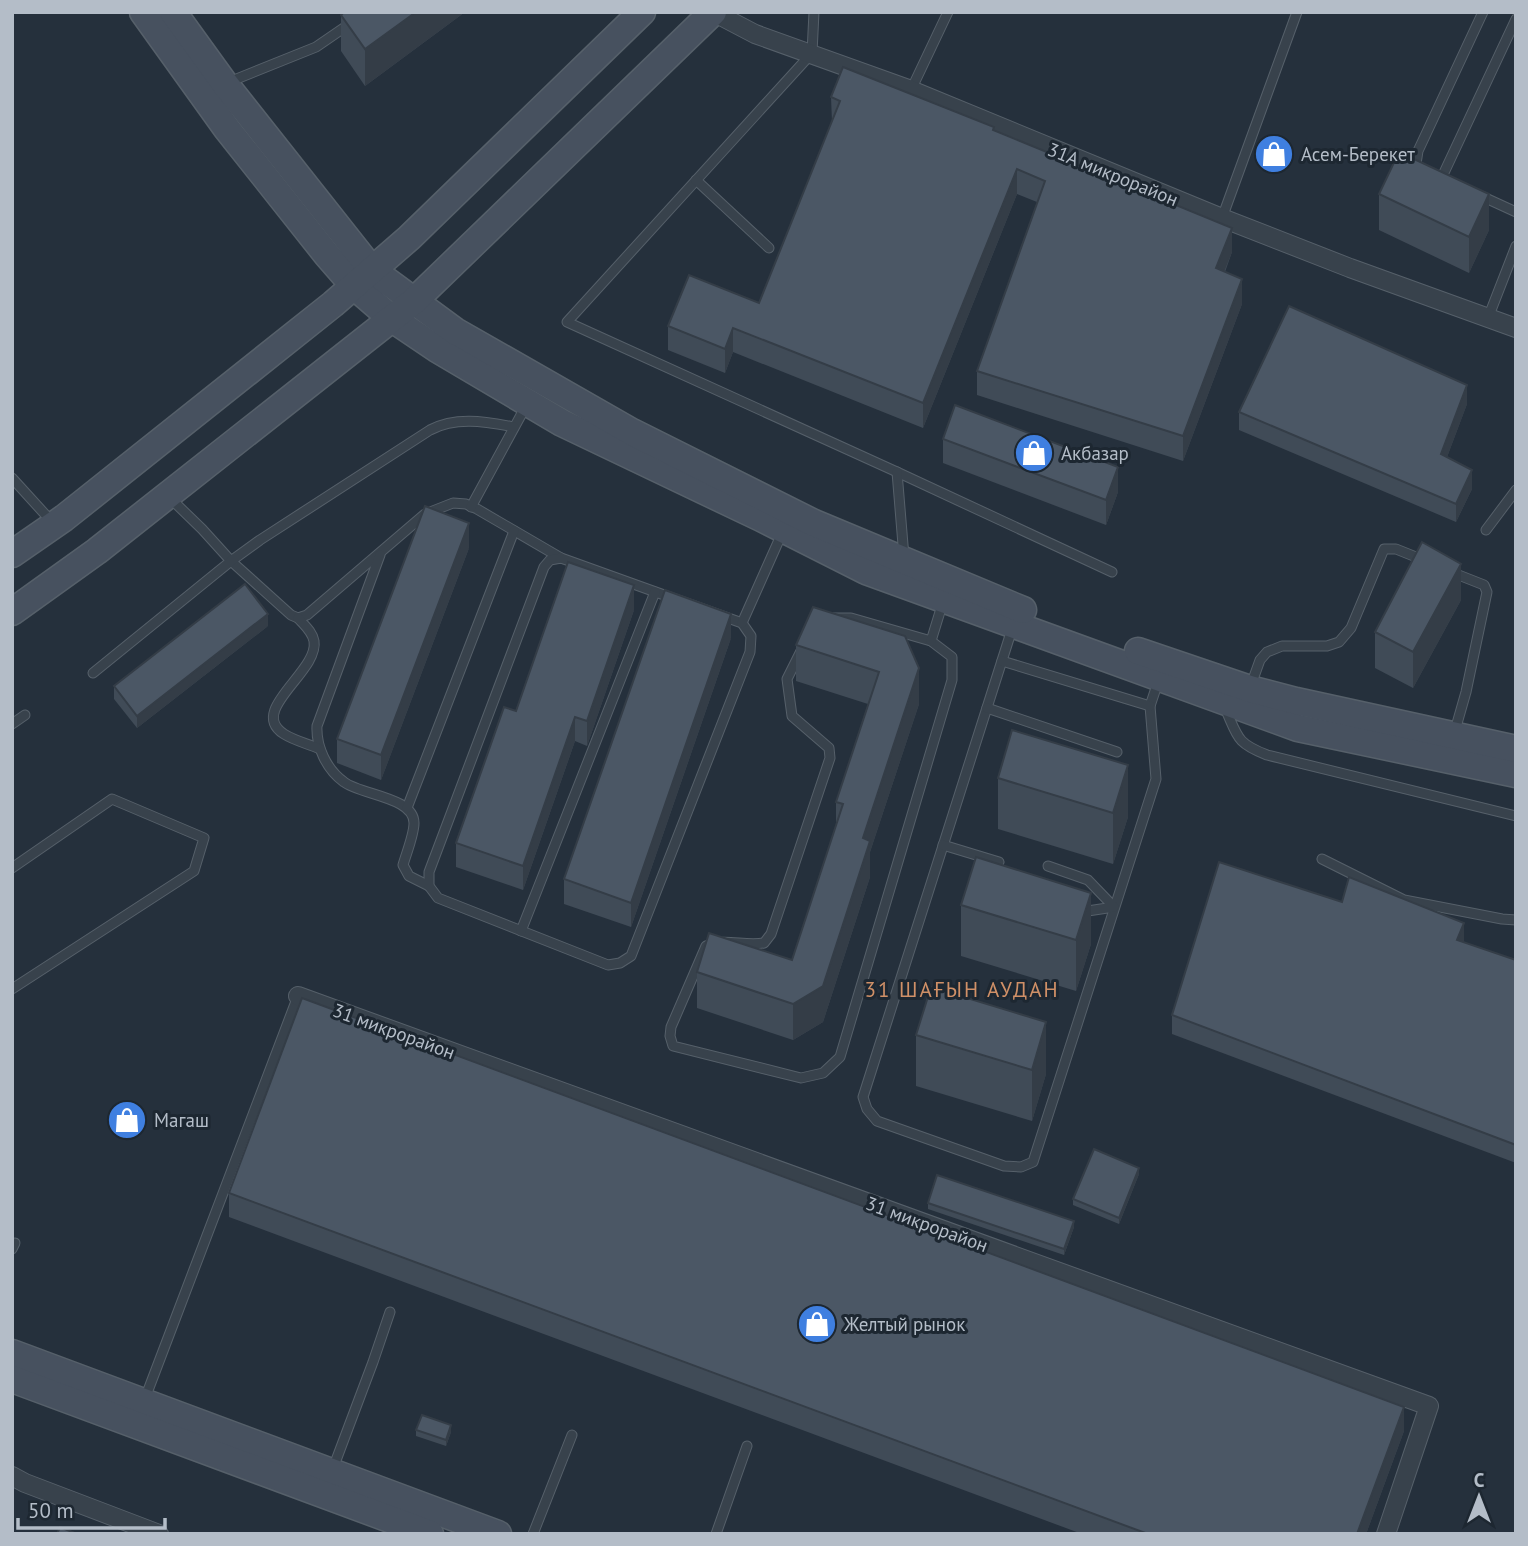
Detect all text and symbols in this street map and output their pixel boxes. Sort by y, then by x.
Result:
shop icon: Асем-Берекет [1253,133,1295,175]
street label: 31А микрорайон [1044,137,1182,211]
place label: Асем-Берекет [1301,142,1415,166]
shop icon: Акбазар [1013,432,1055,474]
place label: Акбазар [1061,441,1129,465]
district label: 31 ШАҒЫН АУДАН [864,976,1060,1003]
street label: 31 микрорайон [330,998,458,1064]
shop icon: Магаш [106,1099,148,1141]
place label: Магаш [154,1108,209,1132]
street label: 31 микрорайон [863,1191,991,1257]
shop icon: Желтый рынок [796,1303,838,1345]
place label: Желтый рынок [843,1312,965,1336]
north arrow [1444,1462,1514,1532]
text: С [1474,1468,1485,1492]
scale bar [18,1486,164,1530]
text: 50 m [28,1497,74,1524]

